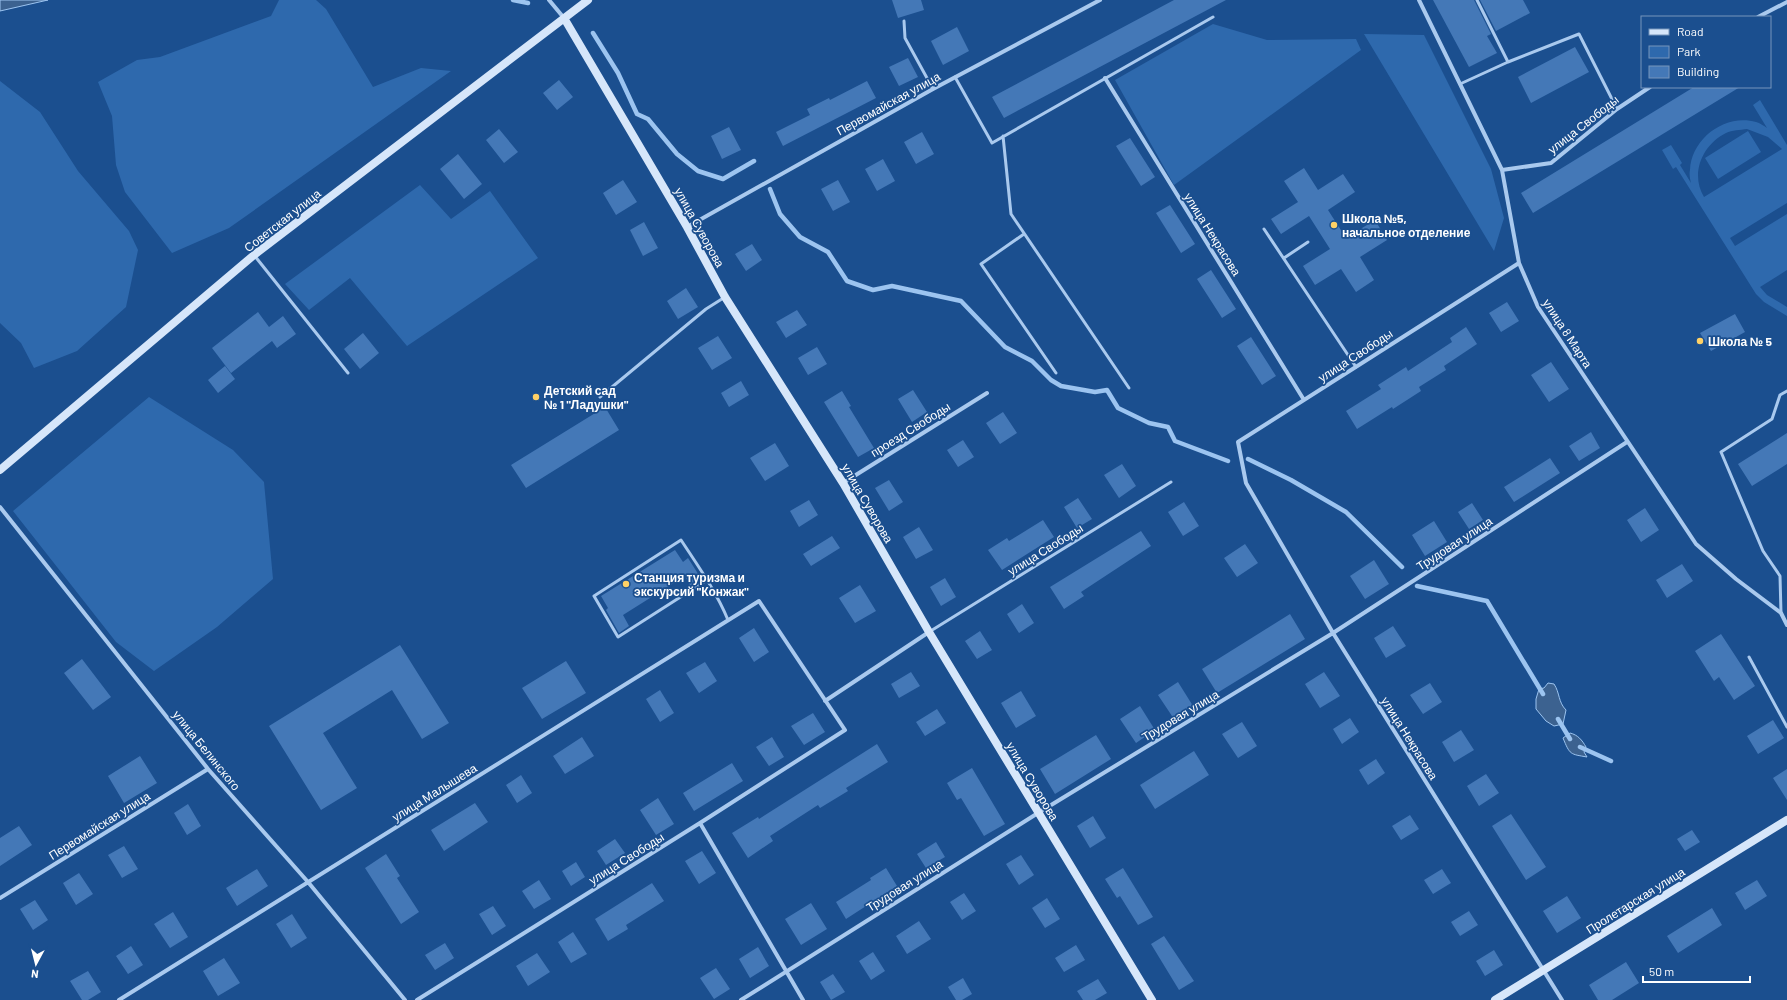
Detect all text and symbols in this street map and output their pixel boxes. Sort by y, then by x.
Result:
legend [1641,16,1771,88]
text: Road [1677,24,1704,38]
text: Park [1677,44,1701,58]
text: Building [1677,64,1719,78]
street label: Первомайская улица [834,68,943,138]
street label: улица Свободы [1545,92,1622,157]
street label: улица Суворова [671,185,728,270]
street label: Советская улица [241,186,324,255]
street label: улица Некрасова [1181,190,1244,279]
place label: Школа №5, начальное отделение [1342,211,1471,240]
marker: Школа №5, начальное отделение [1329,220,1339,230]
street label: улица 8 Марта [1540,296,1596,371]
street label: улица Свободы [1315,326,1395,385]
place label: Школа № 5 [1708,334,1772,348]
marker: Школа № 5 [1695,336,1705,346]
place label: Детский сад № 1 "Ладушки" [544,383,629,412]
marker: Детский сад № 1 "Ладушки" [531,392,541,402]
street label: проезд Свободы [868,399,953,460]
street label: улица Суворова [839,461,897,546]
street label: Трудовая улица [1414,513,1495,573]
street label: улица Свободы [1005,520,1086,579]
place label: Станция туризма и экскурсий "Конжак" [634,570,749,599]
marker: Станция туризма и экскурсий "Конжак" [621,579,631,589]
street label: Трудовая улица [1139,686,1222,744]
street label: улица Некрасова [1378,694,1441,783]
street label: улица Белинского [170,707,244,794]
street label: улица Суворова [1003,739,1062,824]
street label: улица Малышева [389,760,480,824]
street label: Первомайская улица [46,788,153,863]
street label: улица Свободы [586,829,667,888]
street label: Трудовая улица [863,856,946,915]
street label: Пролетарская улица [1583,864,1688,937]
north arrow [16,944,56,984]
scale bar [1643,958,1750,984]
text: 50 m [1649,964,1674,978]
text: N [30,968,39,981]

